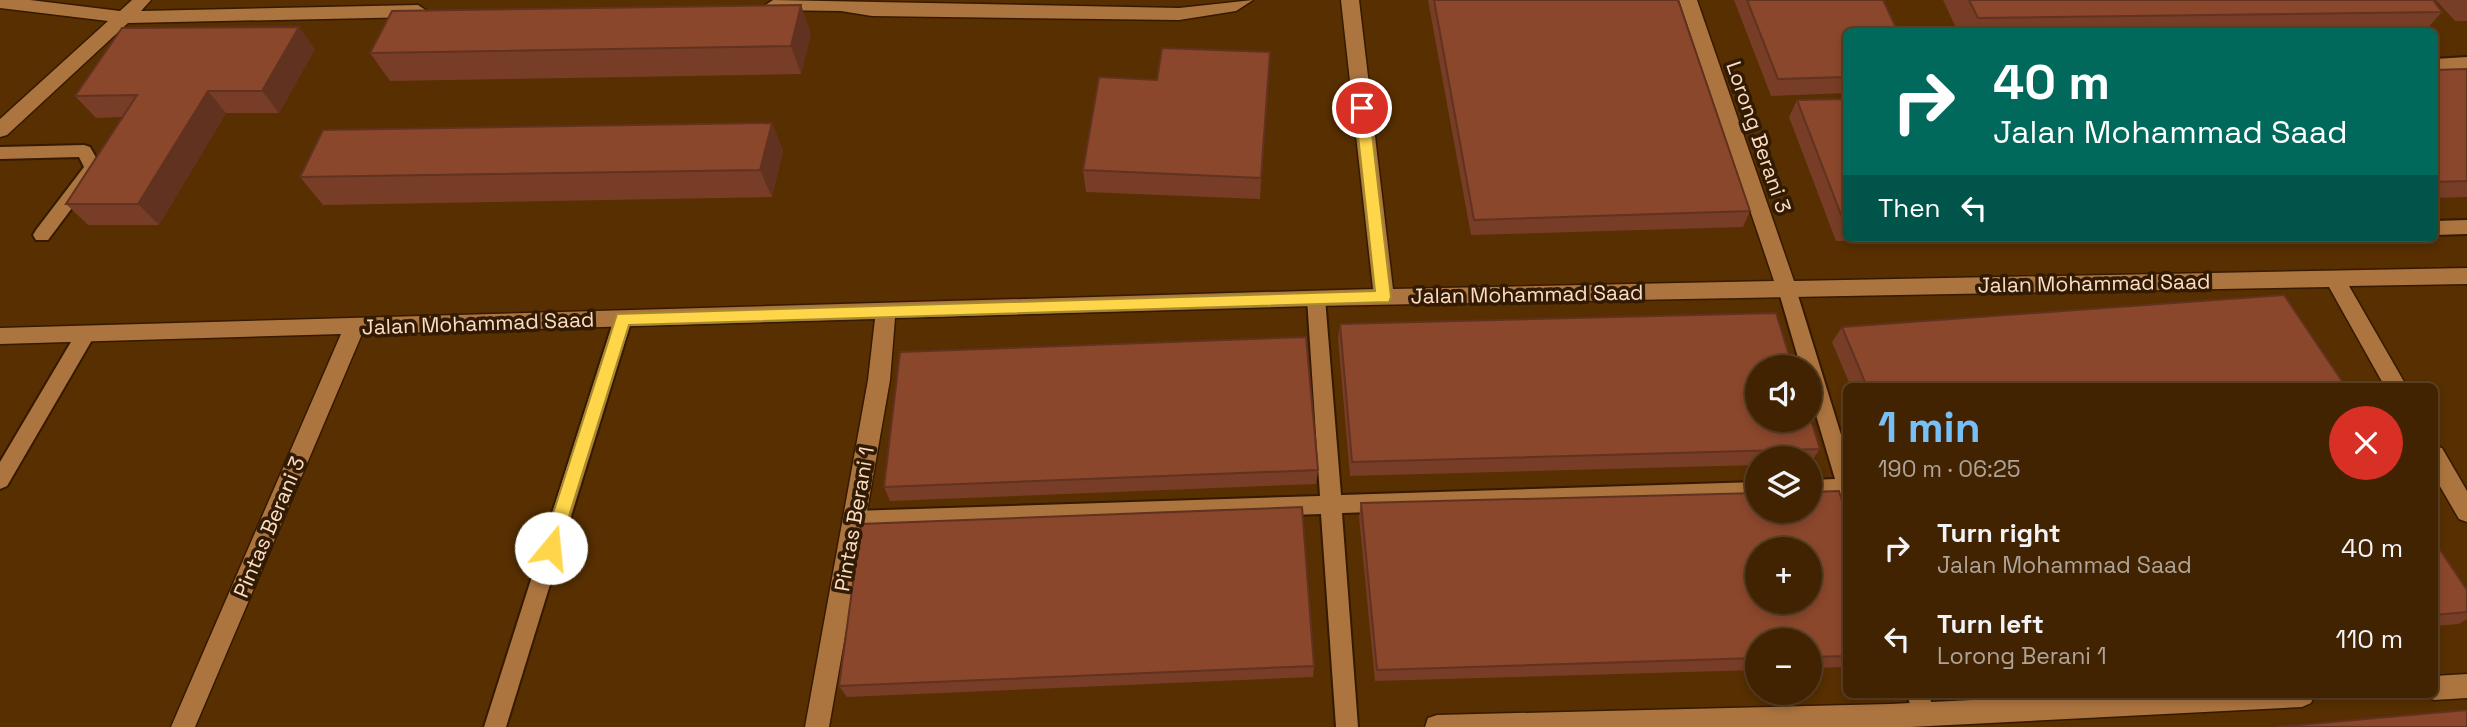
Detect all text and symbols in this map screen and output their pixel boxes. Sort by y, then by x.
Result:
text: 40 m [1993,51,2110,113]
icon: right [1878,56,1969,147]
street label: Lorong Berani 3 [1720,58,1798,216]
pin [1332,78,1392,138]
icon: arrive [1343,89,1381,127]
text: Jalan Mohammad Saad [1993,112,2348,152]
icon: left [1955,189,1993,227]
text: Then [1878,191,1941,225]
street label: Jalan Mohammad Saad [1977,267,2211,299]
street label: Jalan Mohammad Saad [1410,278,1644,310]
street label: Jalan Mohammad Saad [361,305,595,341]
map controls [1745,355,1822,705]
button: sound [1745,355,1822,432]
text: 1 min [1878,401,1981,454]
button: close [2329,406,2403,480]
street label: Pintas Berani 1 [828,444,880,594]
button: layers [1745,446,1822,523]
street label: Pintas Berani 3 [227,452,311,602]
text: 190 m · 06:25 [1878,454,2021,484]
position arrow [514,511,588,585]
text: Turn right [1937,516,2061,550]
icon: right [1878,529,1916,567]
text: 40 m [2341,531,2403,565]
button: + [1745,537,1822,614]
text: Jalan Mohammad Saad [1937,550,2192,580]
text: Turn left [1937,607,2044,641]
icon: left [1878,620,1916,658]
text: 110 m [2336,622,2403,656]
button: − [1745,628,1822,705]
text: Lorong Berani 1 [1937,641,2107,671]

